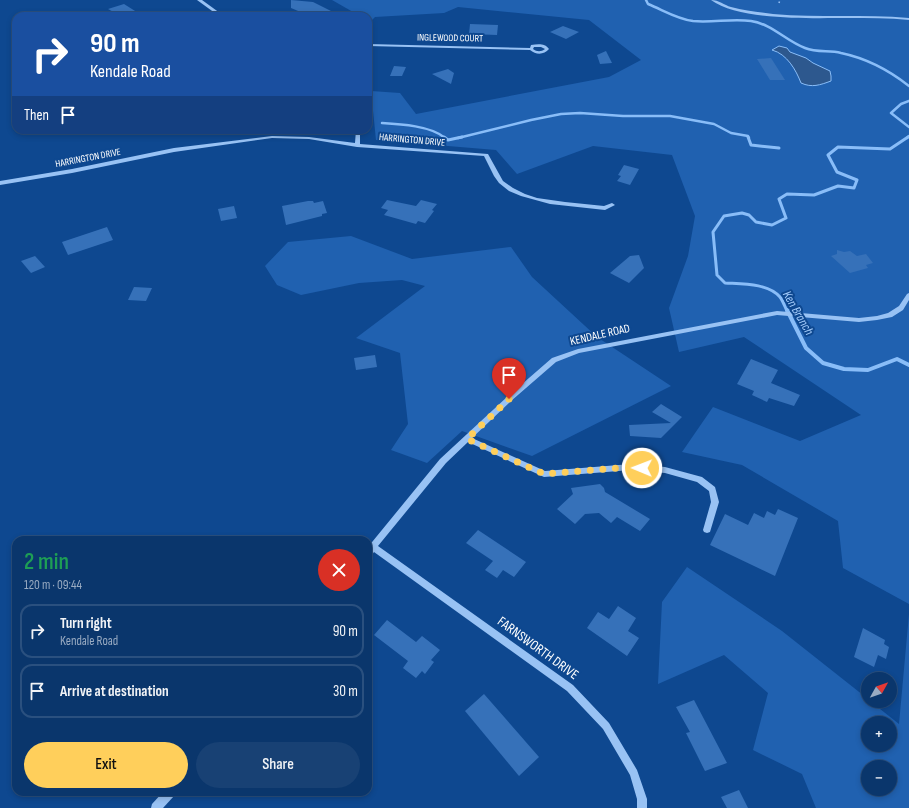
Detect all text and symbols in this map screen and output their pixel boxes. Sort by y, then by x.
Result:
text: 90 m [90,27,140,60]
icon: right [24,28,76,80]
street label: INGLEWOOD COURT [417,31,483,45]
text: Kendale Road [90,61,171,82]
icon: arrive [57,104,79,126]
text: Then [24,106,49,125]
street label: HARRINGTON DRIVE [378,131,446,149]
street label: HARRINGTON DRIVE [54,146,122,170]
water label: Ken Branch [779,288,817,338]
street label: KENDALE ROAD [569,321,631,349]
pin [492,358,526,399]
icon: arrive [498,364,520,386]
position arrow [621,447,663,489]
text: 2 min [24,547,69,576]
button: close [318,549,360,591]
text: 120 m · 09:44 [24,577,82,593]
street label: FARNSWORTH DRIVE [494,613,582,683]
text: Turn right [60,614,112,633]
icon: right [26,620,48,642]
text: 90 m [333,622,358,641]
text: Kendale Road [60,633,118,649]
north arrow [861,672,897,708]
map controls [861,672,897,796]
icon: arrive [26,680,48,702]
text: Arrive at destination [60,682,169,701]
text: 30 m [333,682,358,701]
button: + [861,716,897,752]
button: Exit [24,742,188,788]
button: Share [196,742,360,788]
button: − [861,760,897,796]

